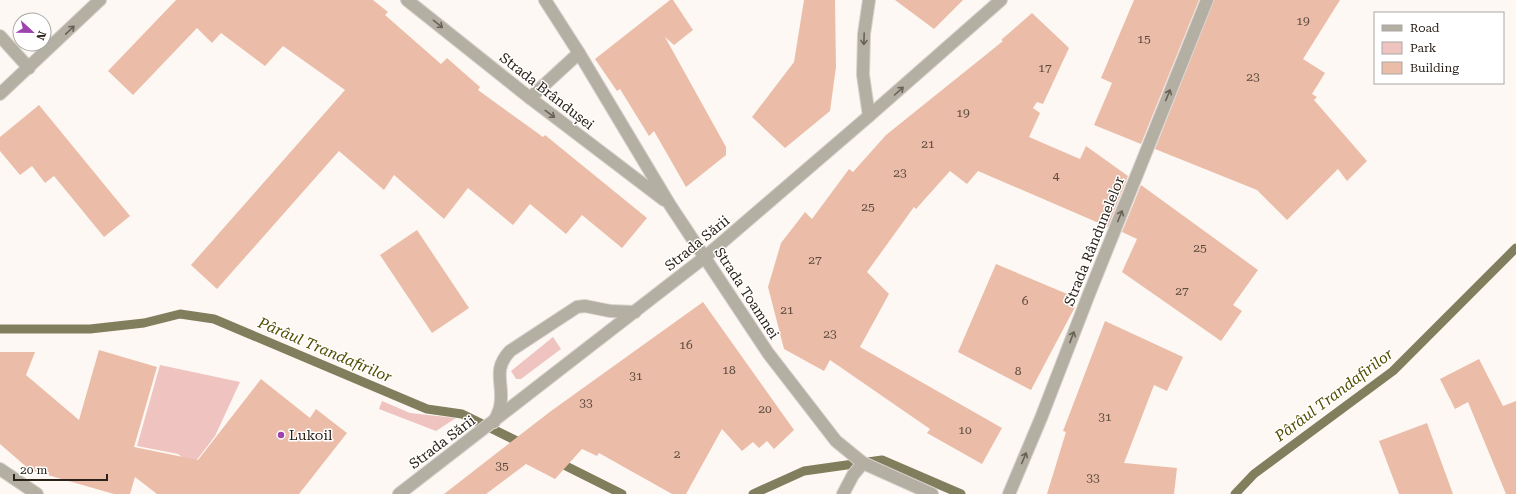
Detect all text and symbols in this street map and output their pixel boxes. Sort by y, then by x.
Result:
north arrow [12,12,52,52]
legend [1374,12,1504,84]
house number: 19 [1296,14,1310,28]
one-way arrow [432,20,443,29]
text: Road [1410,21,1440,35]
one-way arrow [64,25,75,34]
text: N [33,29,48,42]
one-way arrow [861,32,868,45]
house number: 15 [1137,32,1151,46]
text: Park [1410,41,1437,55]
street label: Strada Brândușei [496,49,598,134]
house number: 17 [1038,61,1052,75]
text: Building [1410,61,1459,75]
house number: 23 [1246,70,1260,84]
one-way arrow [893,86,904,95]
one-way arrow [1165,90,1172,102]
house number: 19 [956,106,970,120]
one-way arrow [545,110,556,118]
house number: 21 [921,137,935,151]
house number: 23 [893,166,907,180]
house number: 4 [1053,169,1060,183]
street label: Strada Rândunelelor [1061,174,1127,308]
house number: 25 [861,200,875,214]
one-way arrow [1116,211,1124,223]
street label: Strada Sării [662,212,733,274]
house number: 25 [1193,241,1207,255]
street label: Strada Toamnei [712,244,783,342]
house number: 27 [808,253,822,267]
house number: 27 [1175,284,1189,298]
house number: 6 [1022,294,1029,308]
house number: 21 [780,303,794,317]
water label: Pârâul Trandafirilor [255,313,395,387]
house number: 23 [823,327,837,341]
one-way arrow [1069,332,1077,344]
house number: 16 [679,338,693,352]
water label: Pârâul Trandafirilor [1271,344,1397,446]
house number: 18 [722,363,736,377]
house number: 8 [1015,364,1022,378]
house number: 31 [629,369,643,383]
house number: 33 [579,396,593,410]
house number: 20 [758,402,772,416]
house number: 31 [1098,410,1112,424]
street label: Strada Sării [406,412,478,472]
house number: 10 [958,423,972,437]
place label: Lukoil [289,427,333,443]
marker: Lukoil [276,430,286,440]
house number: 2 [674,447,681,461]
one-way arrow [1021,453,1029,465]
scale bar [14,456,107,482]
house number: 35 [495,459,509,473]
text: 20 m [20,463,47,477]
house number: 33 [1086,471,1100,485]

